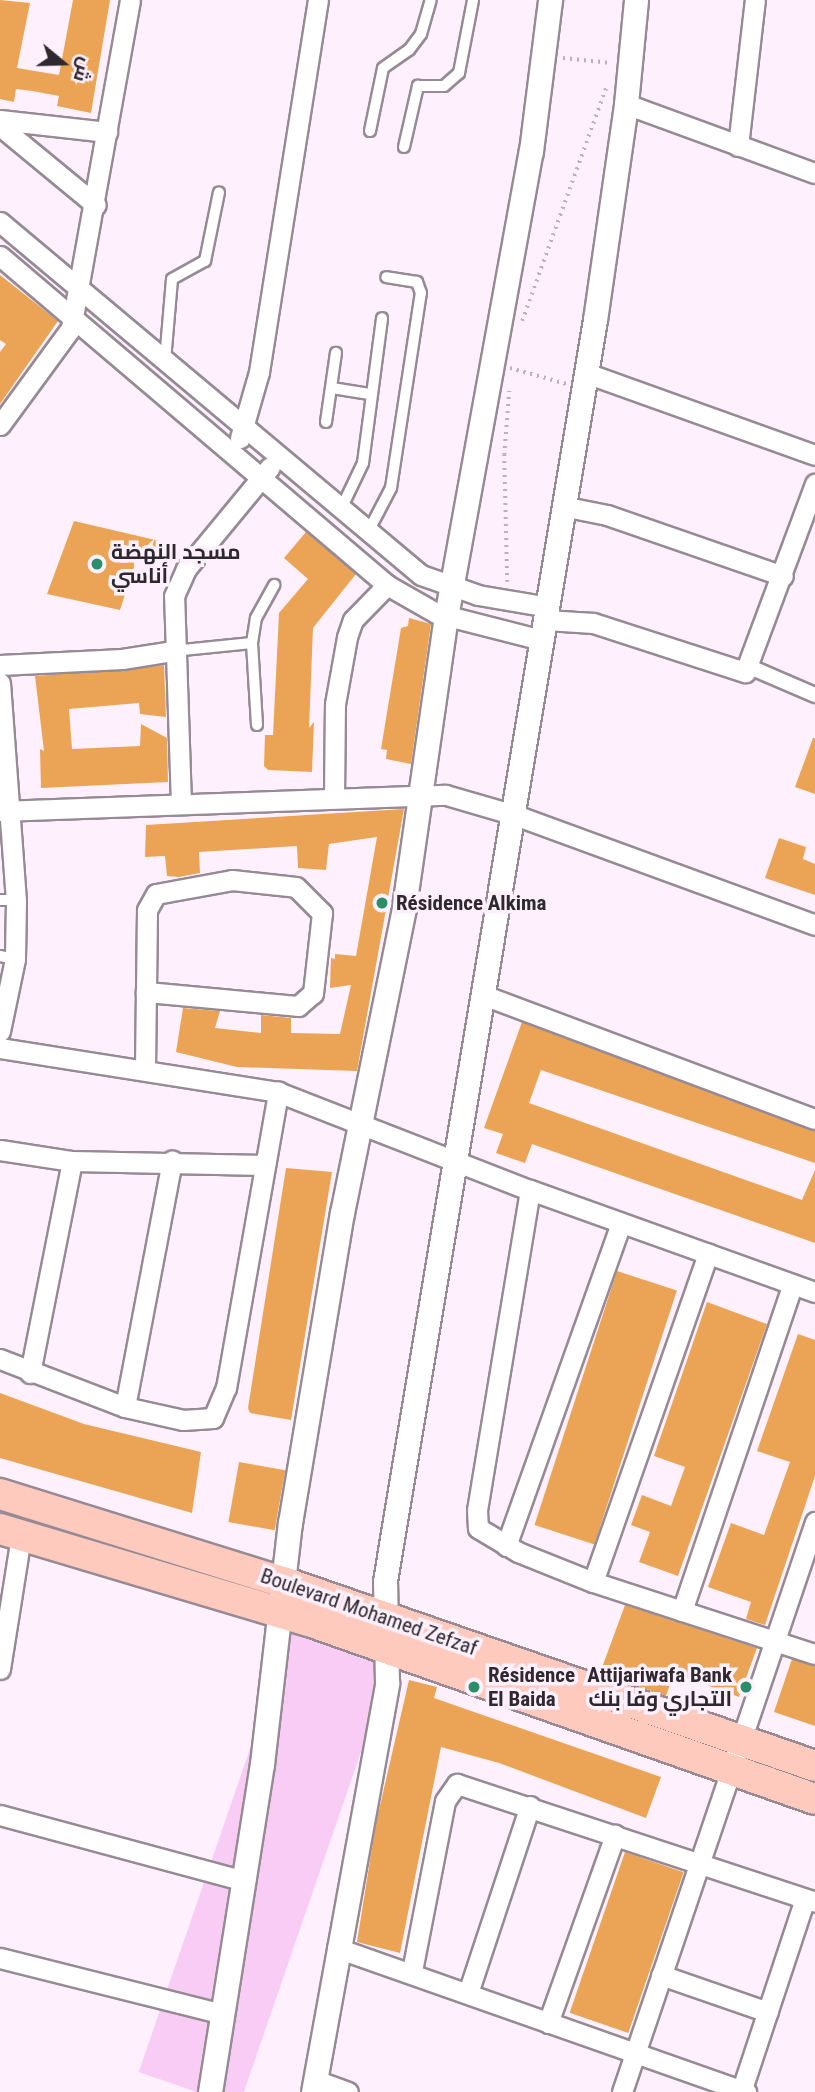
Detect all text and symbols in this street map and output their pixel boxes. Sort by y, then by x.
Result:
north arrow [28,28,98,98]
text: ش [68,55,98,85]
place label: مسجد النهضة أناسي [111,539,241,589]
marker: مسجد النهضة أناسي [89,556,105,572]
place label: Résidence Alkima [396,890,546,916]
marker: Résidence Alkima [374,895,390,911]
street label: Boulevard Mohamed Zefzaf [257,1563,481,1661]
place label: Résidence El Baida [488,1662,575,1712]
place label: Attijariwafa Bank التجاري وفا بنك [587,1662,732,1712]
marker: Résidence El Baida [466,1679,482,1695]
marker: Attijariwafa Bank التجاري وفا بنك [738,1679,754,1695]

